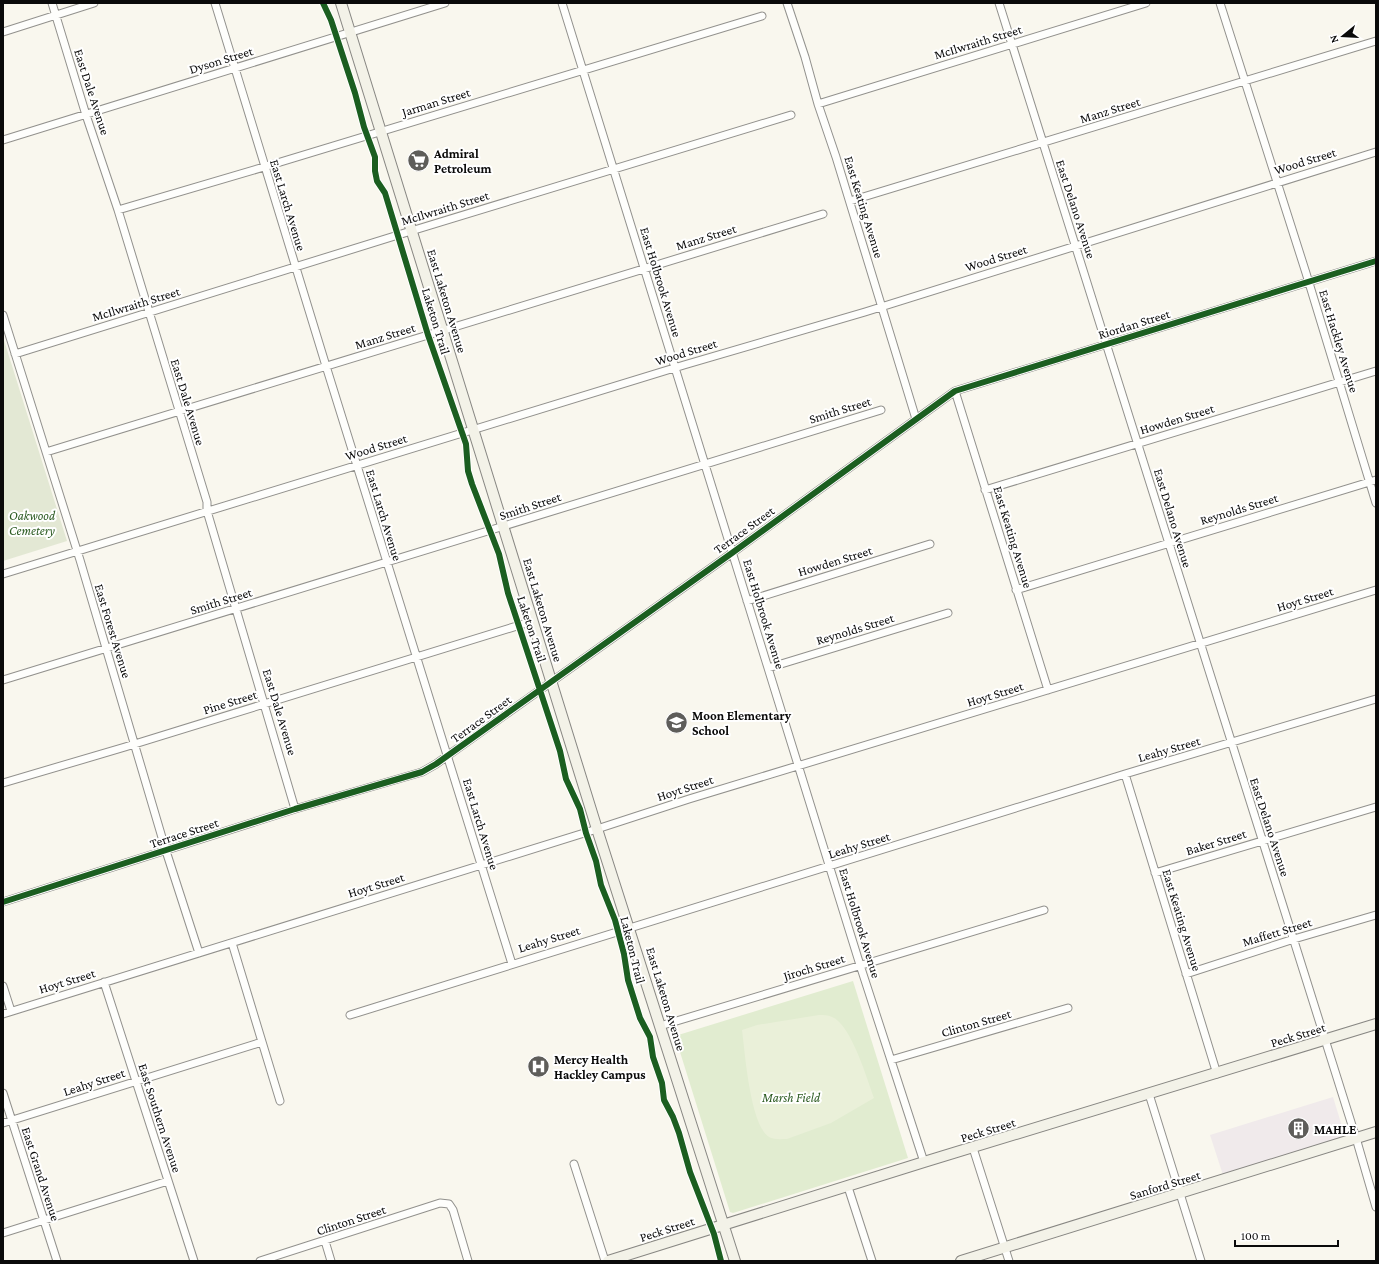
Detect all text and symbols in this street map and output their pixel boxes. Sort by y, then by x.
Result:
north arrow [1323,16,1363,56]
street label: McIlwraith Street [932,21,1024,62]
text: N [1326,33,1340,45]
street label: Dyson Street [187,43,255,77]
street label: East Dale Avenue [71,47,113,137]
street label: Jarman Street [399,84,473,120]
street label: Manz Street [1078,94,1143,126]
street label: Wood Street [1272,144,1338,178]
place label: Admiral Petroleum [433,146,492,176]
supermarket icon: Admiral Petroleum [406,147,432,173]
street label: East Keating Avenue [841,154,887,260]
street label: East Larch Avenue [267,157,309,253]
street label: East Delano Avenue [1053,158,1099,261]
street label: McIlwraith Street [399,187,491,228]
street label: Manz Street [674,221,739,253]
street label: East Holbrook Avenue [637,225,685,339]
street label: Wood Street [963,241,1029,275]
street label: East Laketon Avenue [424,247,470,355]
street label: McIlwraith Street [90,283,182,324]
street label: Laketon Trail [419,286,453,357]
street label: East Hackley Avenue [1316,288,1362,395]
street label: Riordan Street [1096,306,1172,342]
street label: Manz Street [353,320,418,352]
street label: Wood Street [653,335,719,369]
street label: East Dale Avenue [168,357,208,447]
street label: Smith Street [807,393,874,427]
street label: Howden Street [1138,400,1217,437]
street label: Wood Street [343,430,409,464]
street label: East Larch Avenue [363,467,405,563]
street label: East Delano Avenue [1151,467,1195,570]
street label: East Keating Avenue [990,484,1036,590]
street label: Smith Street [497,489,563,523]
street label: Reynolds Street [1198,490,1280,528]
street label: Terrace Street [711,503,778,557]
park label: Oakwood Cemetery [9,508,56,538]
street label: Howden Street [796,542,875,579]
street label: East Laketon Avenue [520,556,566,664]
street label: East Holbrook Avenue [740,557,788,671]
street label: East Forest Avenue [92,582,135,680]
street label: Hoyt Street [1275,583,1336,615]
street label: Smith Street [188,584,255,618]
street label: Laketon Trail [514,594,550,665]
street label: Reynolds Street [814,610,896,648]
street label: East Dale Avenue [260,667,300,757]
street label: Hoyt Street [965,678,1026,710]
street label: Pine Street [201,687,259,717]
street label: Terrace Street [448,692,515,746]
place label: Moon Elementary School [692,708,792,738]
school or university icon: Moon Elementary School [663,709,689,735]
street label: Leahy Street [1136,733,1203,765]
street label: Hoyt Street [655,772,716,804]
street label: East Larch Avenue [460,776,502,872]
street label: East Delano Avenue [1247,776,1293,879]
street label: Terrace Street [148,815,221,851]
street label: Baker Street [1184,825,1249,858]
street label: Leahy Street [826,828,892,862]
street label: East Holbrook Avenue [836,866,884,980]
street label: East Keating Avenue [1159,867,1205,973]
street label: Hoyt Street [346,869,407,901]
street label: Maffett Street [1241,914,1314,950]
street label: Laketon Trail [617,915,649,986]
street label: Leahy Street [516,922,582,956]
street label: East Laketon Avenue [643,945,689,1053]
street label: Jiroch Street [781,950,847,984]
street label: Hoyt Street [37,965,98,997]
street label: Clinton Street [939,1006,1013,1040]
street label: Peck Street [1269,1019,1328,1050]
place label: Mercy Health Hackley Campus [554,1052,646,1082]
hospital icon: Mercy Health Hackley Campus [525,1053,551,1079]
street label: East Southern Avenue [135,1062,185,1175]
street label: Leahy Street [61,1065,127,1099]
park label: Marsh Field [761,1090,821,1105]
street label: Peck Street [959,1114,1018,1145]
building icon: MAHLE [1285,1116,1311,1142]
place label: MAHLE [1314,1122,1357,1137]
street label: East Grand Avenue [19,1125,63,1223]
street label: Sanford Street [1128,1167,1203,1203]
street label: Clinton Street [314,1202,388,1238]
street label: Peck Street [638,1213,697,1245]
scale bar [1235,1222,1338,1248]
text: 100 m [1241,1229,1271,1243]

